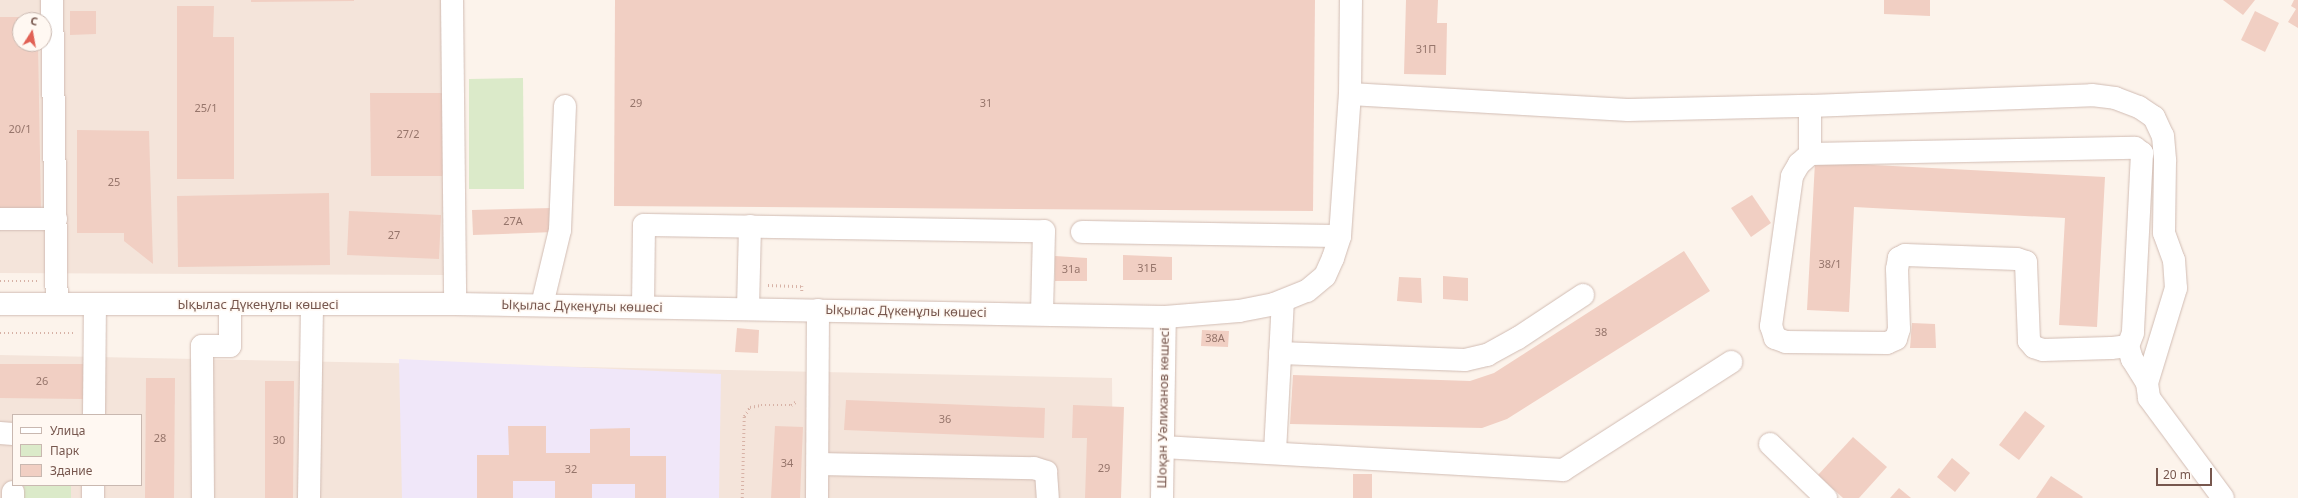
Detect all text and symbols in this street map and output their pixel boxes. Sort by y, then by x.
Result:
north arrow [12,12,52,52]
text: С [29,13,39,29]
house number: 31П [1416,42,1436,56]
house number: 29 [630,96,642,110]
house number: 31 [980,96,992,110]
house number: 25/1 [195,101,217,115]
house number: 20/1 [9,122,31,136]
house number: 27/2 [397,127,419,141]
house number: 25 [108,175,120,189]
house number: 27А [503,214,523,228]
house number: 27 [388,228,400,242]
house number: 38/1 [1819,257,1841,271]
house number: 31Б [1137,261,1157,275]
house number: 31а [1062,262,1080,276]
street label: Ықылас Дүкенұлы көшесі [177,296,339,312]
street label: Ықылас Дүкенұлы көшесі [501,297,663,315]
street label: Ықылас Дүкенұлы көшесі [825,302,987,320]
house number: 38 [1595,325,1607,339]
street label: Шоқан Уәлиханов көшесі [1154,327,1172,489]
house number: 38А [1205,331,1225,345]
house number: 26 [36,374,48,388]
house number: 36 [939,412,951,426]
legend [12,414,142,486]
text: Улица [50,422,85,439]
house number: 28 [154,431,166,445]
house number: 30 [273,433,285,447]
text: Парк [50,442,79,459]
house number: 34 [781,456,793,470]
scale bar [2158,460,2214,486]
house number: 29 [1098,461,1110,475]
text: Здание [50,462,92,479]
house number: 32 [565,462,577,476]
text: 20 m [2163,466,2191,483]

